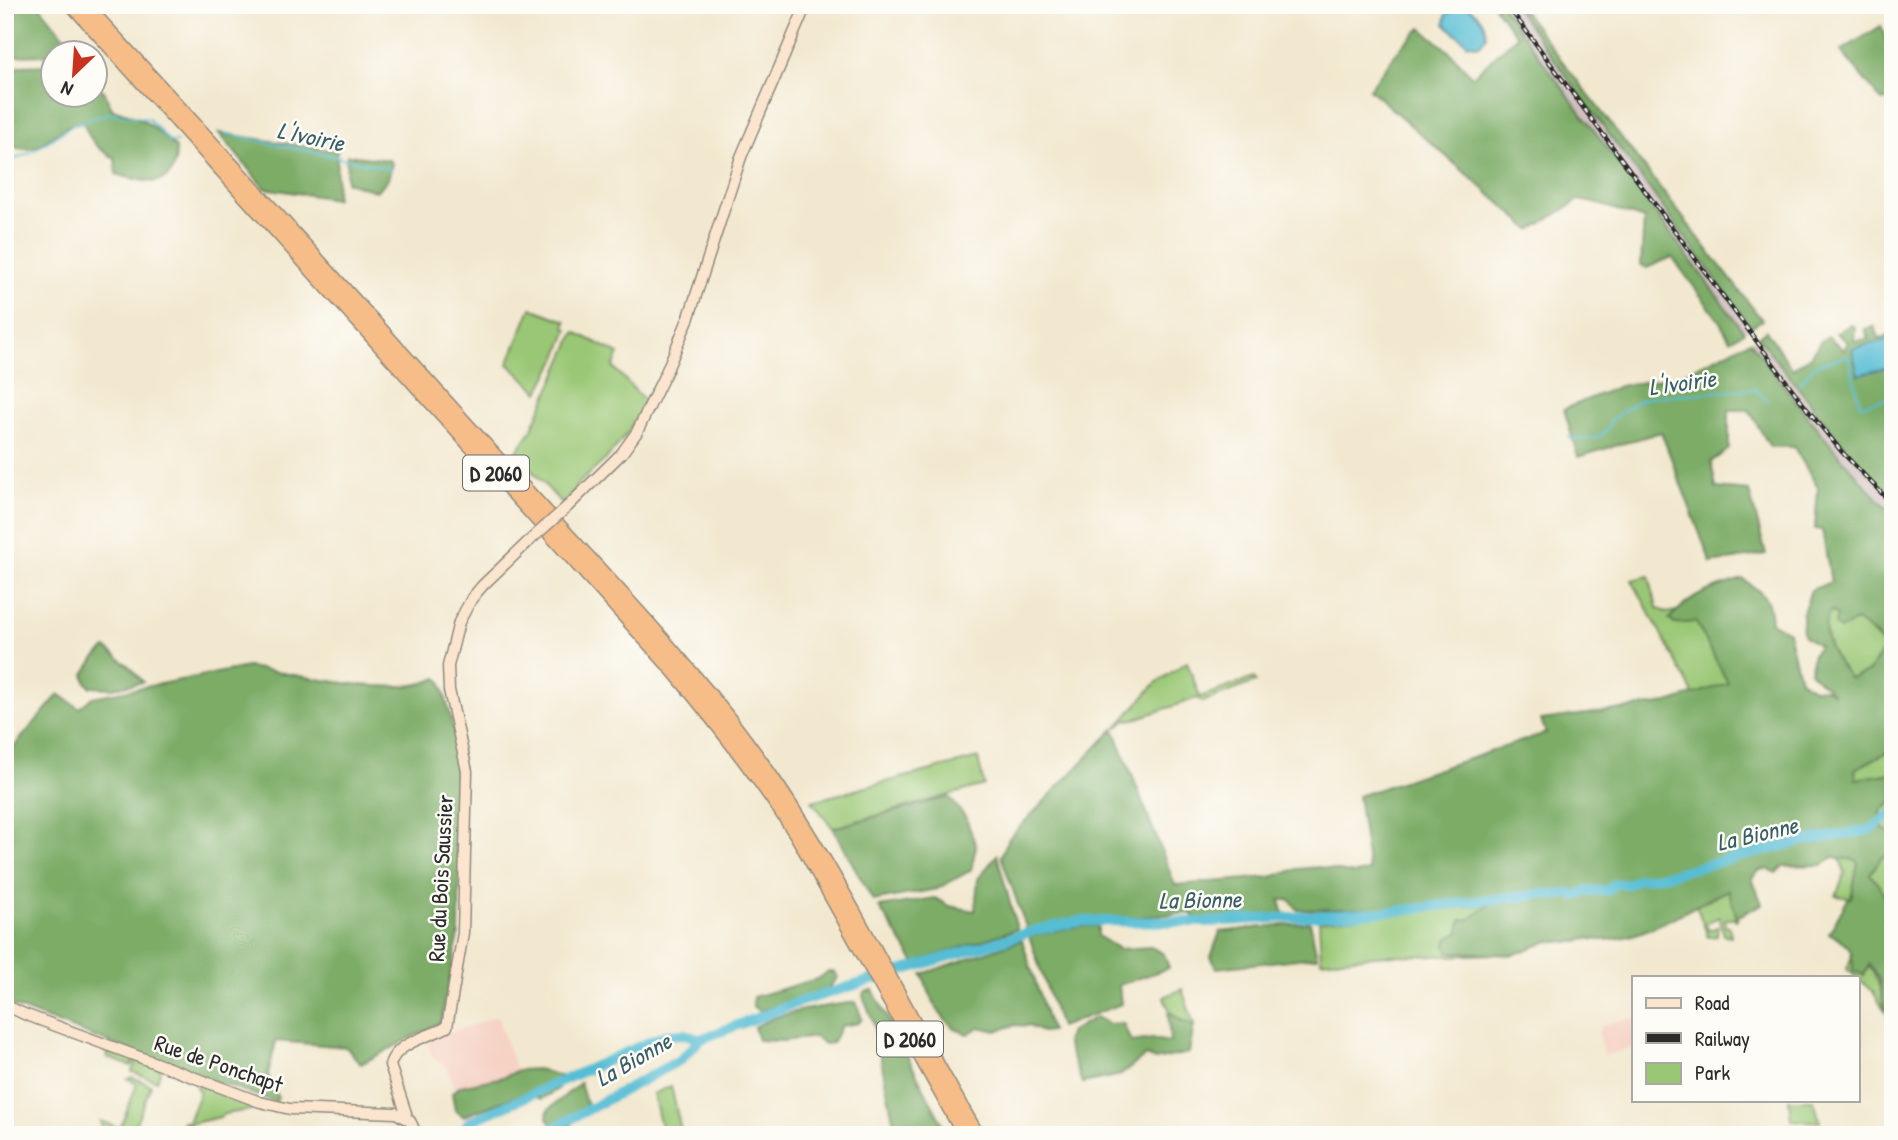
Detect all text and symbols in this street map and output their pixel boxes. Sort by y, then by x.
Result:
north arrow [38,38,108,108]
text: N [57,75,77,103]
water label: L'Ivoirie [275,113,349,159]
water label: L'Ivoirie [1646,361,1719,403]
road number: D 2060 [463,456,529,490]
street label: Rue du Bois Saussier [420,793,460,962]
water label: La Bionne [1713,808,1802,858]
water label: La Bionne [1159,882,1243,916]
legend [1632,976,1860,1102]
text: Road [1695,988,1729,1017]
road number: D 2060 [877,1021,943,1056]
water label: La Bionne [589,1024,678,1093]
text: Railway [1695,1024,1750,1053]
street label: Rue de Ponchapt [151,1027,288,1100]
text: Park [1695,1058,1730,1087]

